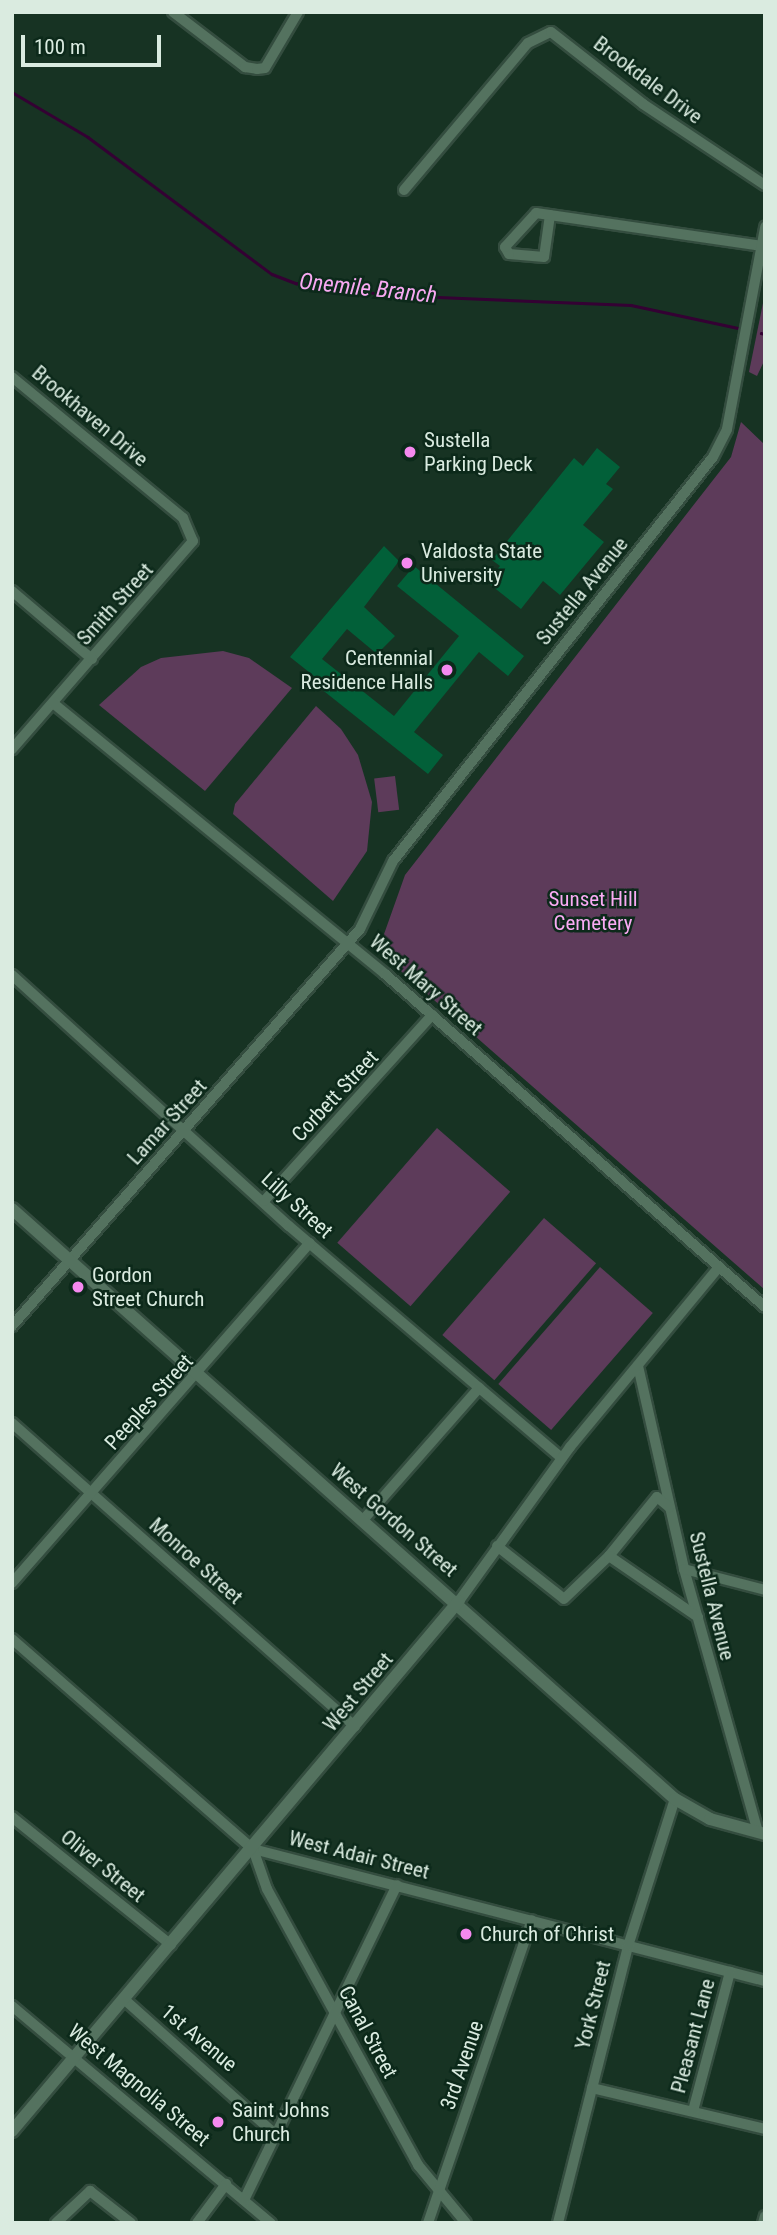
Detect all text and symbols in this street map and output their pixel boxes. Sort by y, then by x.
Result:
scale bar [24,21,164,65]
street label: Brookdale Drive [589,31,707,129]
text: 100 m [34,35,86,59]
water label: Onemile Branch [298,268,438,310]
street label: Brookhaven Drive [27,360,153,472]
place label: Sustella Parking Deck [424,427,533,477]
marker: Sustella Parking Deck [402,444,418,460]
street label: Sustella Avenue [531,532,633,650]
place label: Valdosta State University [421,538,542,588]
marker: Valdosta State University [399,555,415,571]
street label: Smith Street [72,558,158,650]
place label: Centennial Residence Halls [301,645,433,695]
marker: Centennial Residence Halls [439,662,455,678]
park label: Sunset Hill Cemetery [548,886,638,936]
street label: West Mary Street [364,929,488,1041]
street label: Corbett Street [286,1045,384,1147]
street label: Lamar Street [122,1074,212,1170]
street label: Lilly Street [256,1166,338,1244]
place label: Gordon Street Church [92,1262,204,1312]
marker: Gordon Street Church [70,1279,86,1295]
street label: Peeples Street [100,1349,198,1455]
street label: West Gordon Street [325,1458,463,1582]
street label: Monroe Street [144,1512,248,1610]
street label: Sustella Avenue [684,1529,740,1663]
street label: West Street [318,1647,398,1737]
street label: Oliver Street [56,1824,150,1908]
street label: West Adair Street [286,1825,432,1885]
place label: Church of Christ [480,1921,614,1947]
marker: Church of Christ [458,1926,474,1942]
street label: York Street [570,1958,616,2052]
street label: Pleasant Lane [666,1976,720,2096]
street label: Canal Street [333,1981,403,2083]
street label: 1st Avenue [156,1999,242,2077]
street label: 3rd Avenue [435,2017,489,2113]
street label: West Magnolia Street [63,2019,215,2151]
place label: Saint Johns Church [232,2097,330,2147]
marker: Saint Johns Church [210,2114,226,2130]

